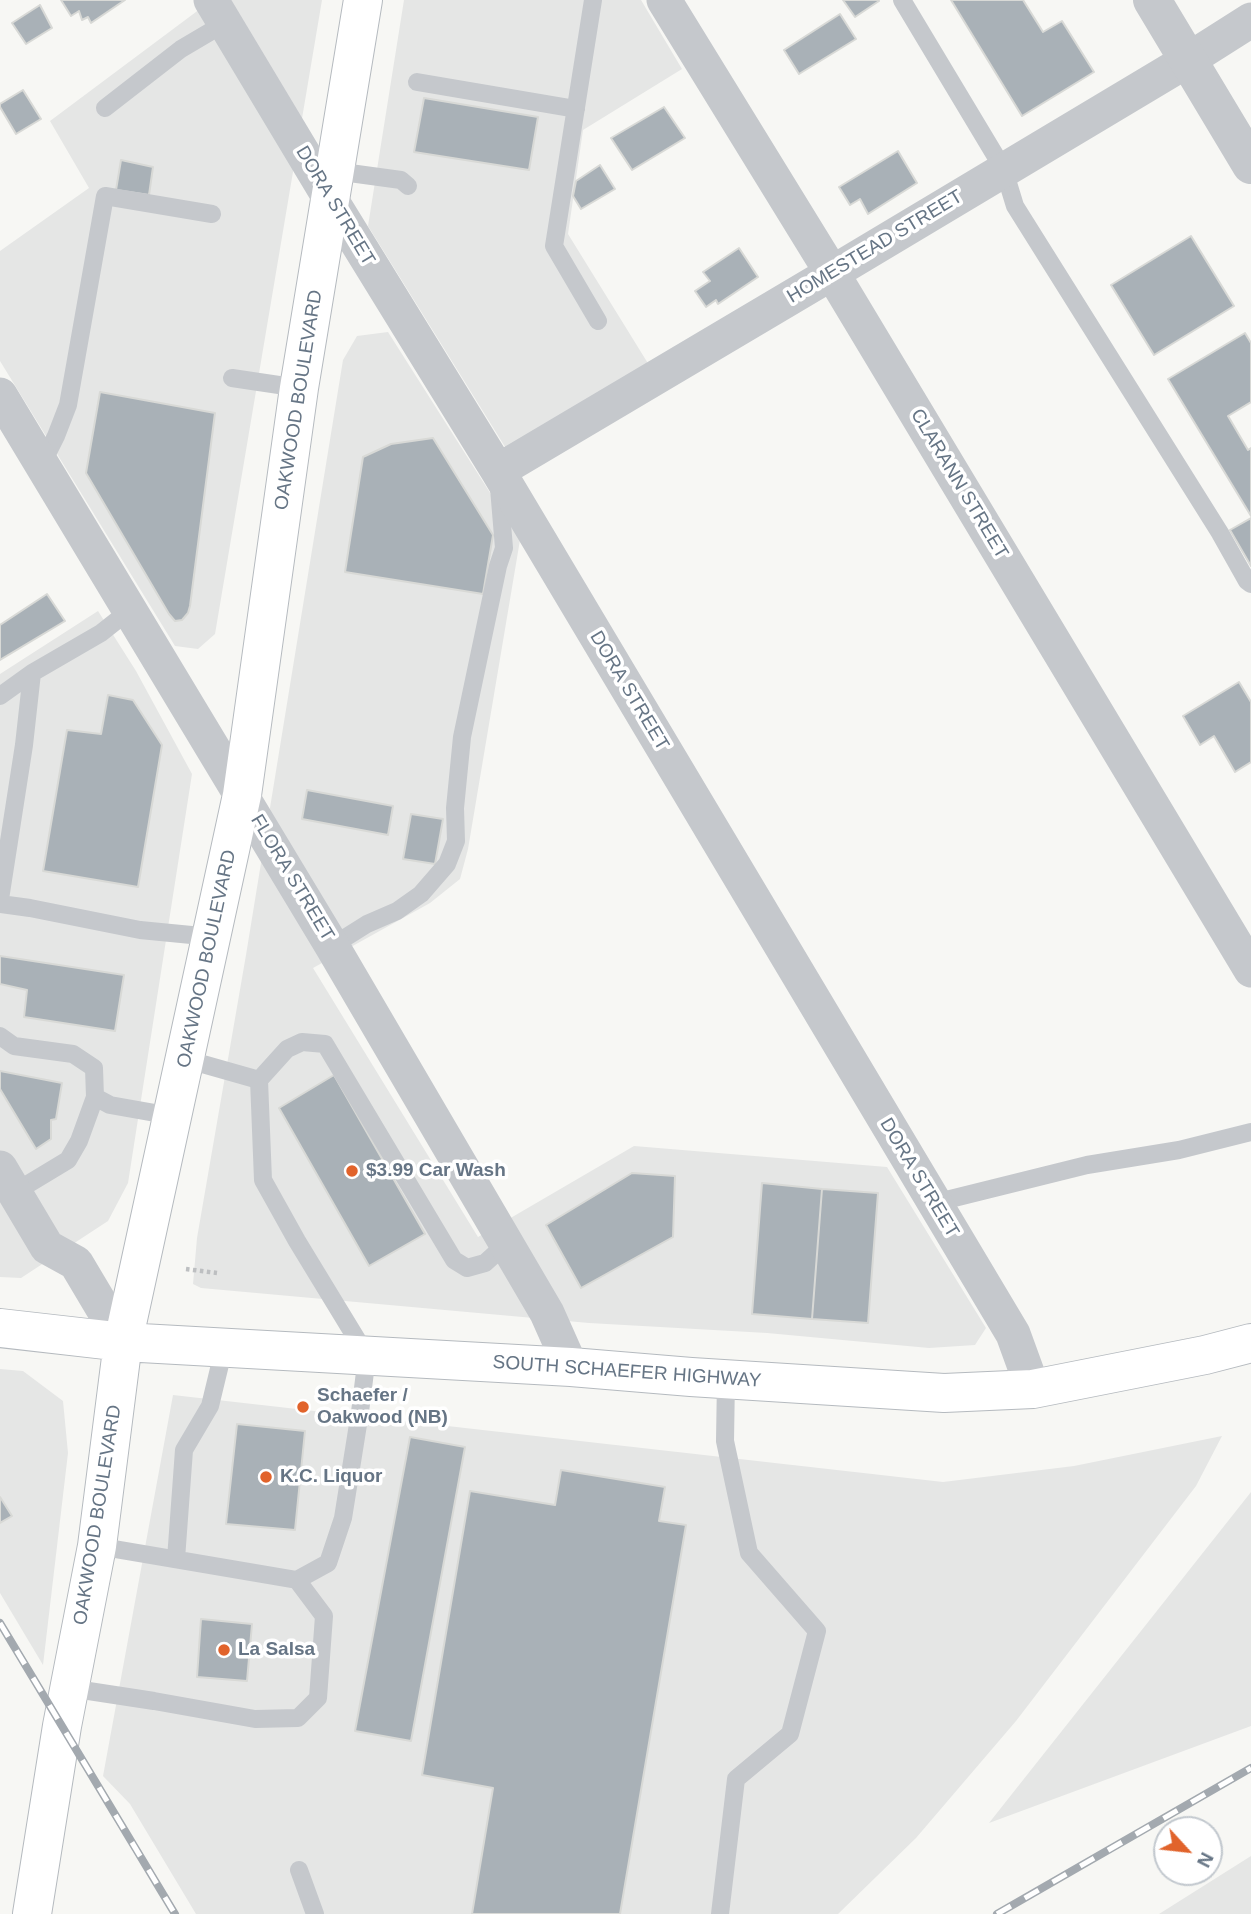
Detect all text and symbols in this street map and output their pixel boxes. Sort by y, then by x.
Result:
street label: DORA STREET [290,142,380,270]
street label: HOMESTEAD STREET [783,186,967,308]
street label: OAKWOOD BOULEVARD [270,288,328,512]
street label: CLARANN STREET [905,405,1013,563]
street label: DORA STREET [584,627,674,755]
street label: FLORA STREET [245,811,339,945]
street label: OAKWOOD BOULEVARD [173,848,241,1070]
street label: DORA STREET [874,1114,964,1242]
place label: $3.99 Car Wash [366,1160,506,1182]
marker: $3.99 Car Wash [344,1163,360,1179]
street label: SOUTH SCHAEFER HIGHWAY [492,1351,762,1393]
place label: Schaefer / Oakwood (NB) [317,1385,448,1429]
marker: Schaefer / Oakwood (NB) [295,1399,311,1415]
street label: OAKWOOD BOULEVARD [69,1403,127,1627]
place label: K.C. Liquor [280,1466,382,1488]
marker: K.C. Liquor [258,1469,274,1485]
place label: La Salsa [238,1639,315,1661]
marker: La Salsa [216,1642,232,1658]
north arrow [1153,1816,1223,1886]
text: N [1193,1849,1218,1871]

